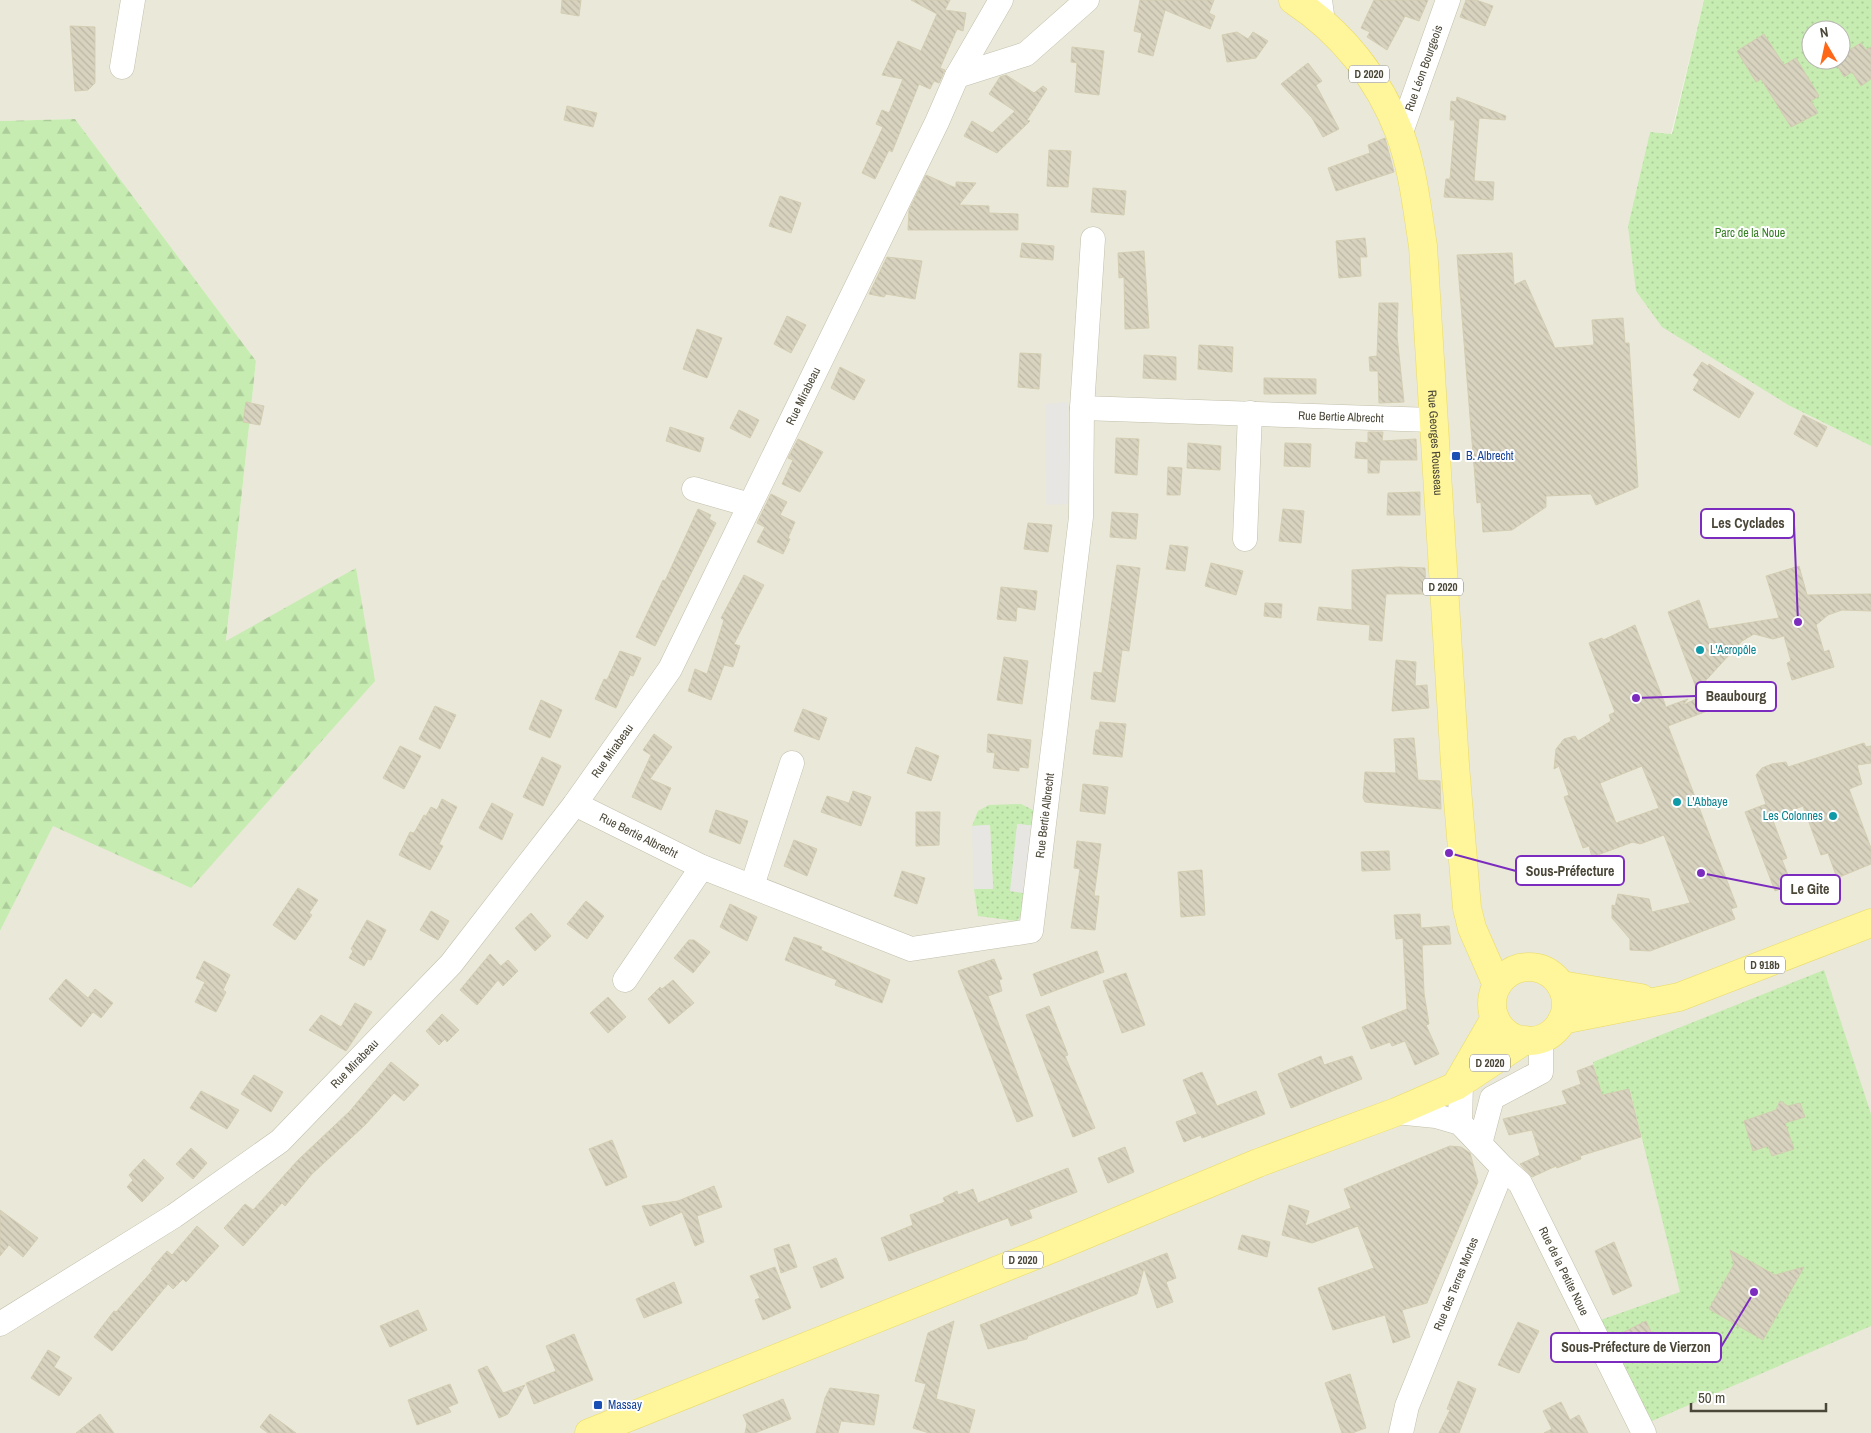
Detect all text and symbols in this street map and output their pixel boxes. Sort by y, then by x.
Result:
north arrow [1801,20,1851,70]
street label: Rue Léon Bourgeois [1401,23,1447,113]
text: N [1818,23,1829,42]
road number: D 2020 [1349,66,1389,82]
park label: Parc de la Noue [1715,225,1785,241]
street label: Rue Mirabeau [782,364,824,428]
street label: Rue Georges Rousseau [1424,390,1446,496]
street label: Rue Bertie Albrecht [1298,407,1384,426]
place label: B. Albrecht [1466,448,1514,464]
marker: B. Albrecht [1450,450,1462,462]
callout: Les Cyclades [1701,509,1794,538]
text: Les Cyclades [1711,514,1785,532]
road number: D 2020 [1423,578,1463,596]
place label: L'Acropôle [1710,642,1756,658]
marker: L'Acropôle [1694,644,1706,656]
callout: Beaubourg [1696,682,1776,711]
text: Beaubourg [1706,687,1766,705]
street label: Rue Mirabeau [588,721,637,781]
street label: Rue Bertie Albrecht [1032,772,1058,859]
place label: L'Abbaye [1687,794,1728,810]
marker: L'Abbaye [1671,796,1683,808]
place label: Les Colonnes [1763,808,1823,824]
street label: Rue Bertie Albrecht [597,809,681,862]
marker: Les Colonnes [1827,810,1839,822]
callout: Sous-Préfecture [1516,856,1624,885]
text: Sous-Préfecture [1526,862,1614,880]
callout: Le Gite [1781,875,1840,904]
text: Le Gite [1791,880,1829,898]
road number: D 918b [1745,956,1785,974]
street label: Rue Mirabeau [327,1036,382,1092]
road number: D 2020 [1470,1054,1510,1072]
street label: Rue de la Petite Noue [1535,1224,1592,1318]
street label: Rue des Terres Mortes [1430,1235,1482,1333]
road number: D 2020 [1003,1252,1043,1268]
callout: Sous-Préfecture de Vierzon [1551,1333,1721,1362]
text: Sous-Préfecture de Vierzon [1561,1338,1711,1356]
scale bar [1691,1380,1826,1412]
text: 50 m [1698,1387,1725,1408]
place label: Massay [608,1397,642,1413]
marker: Massay [592,1399,604,1411]

